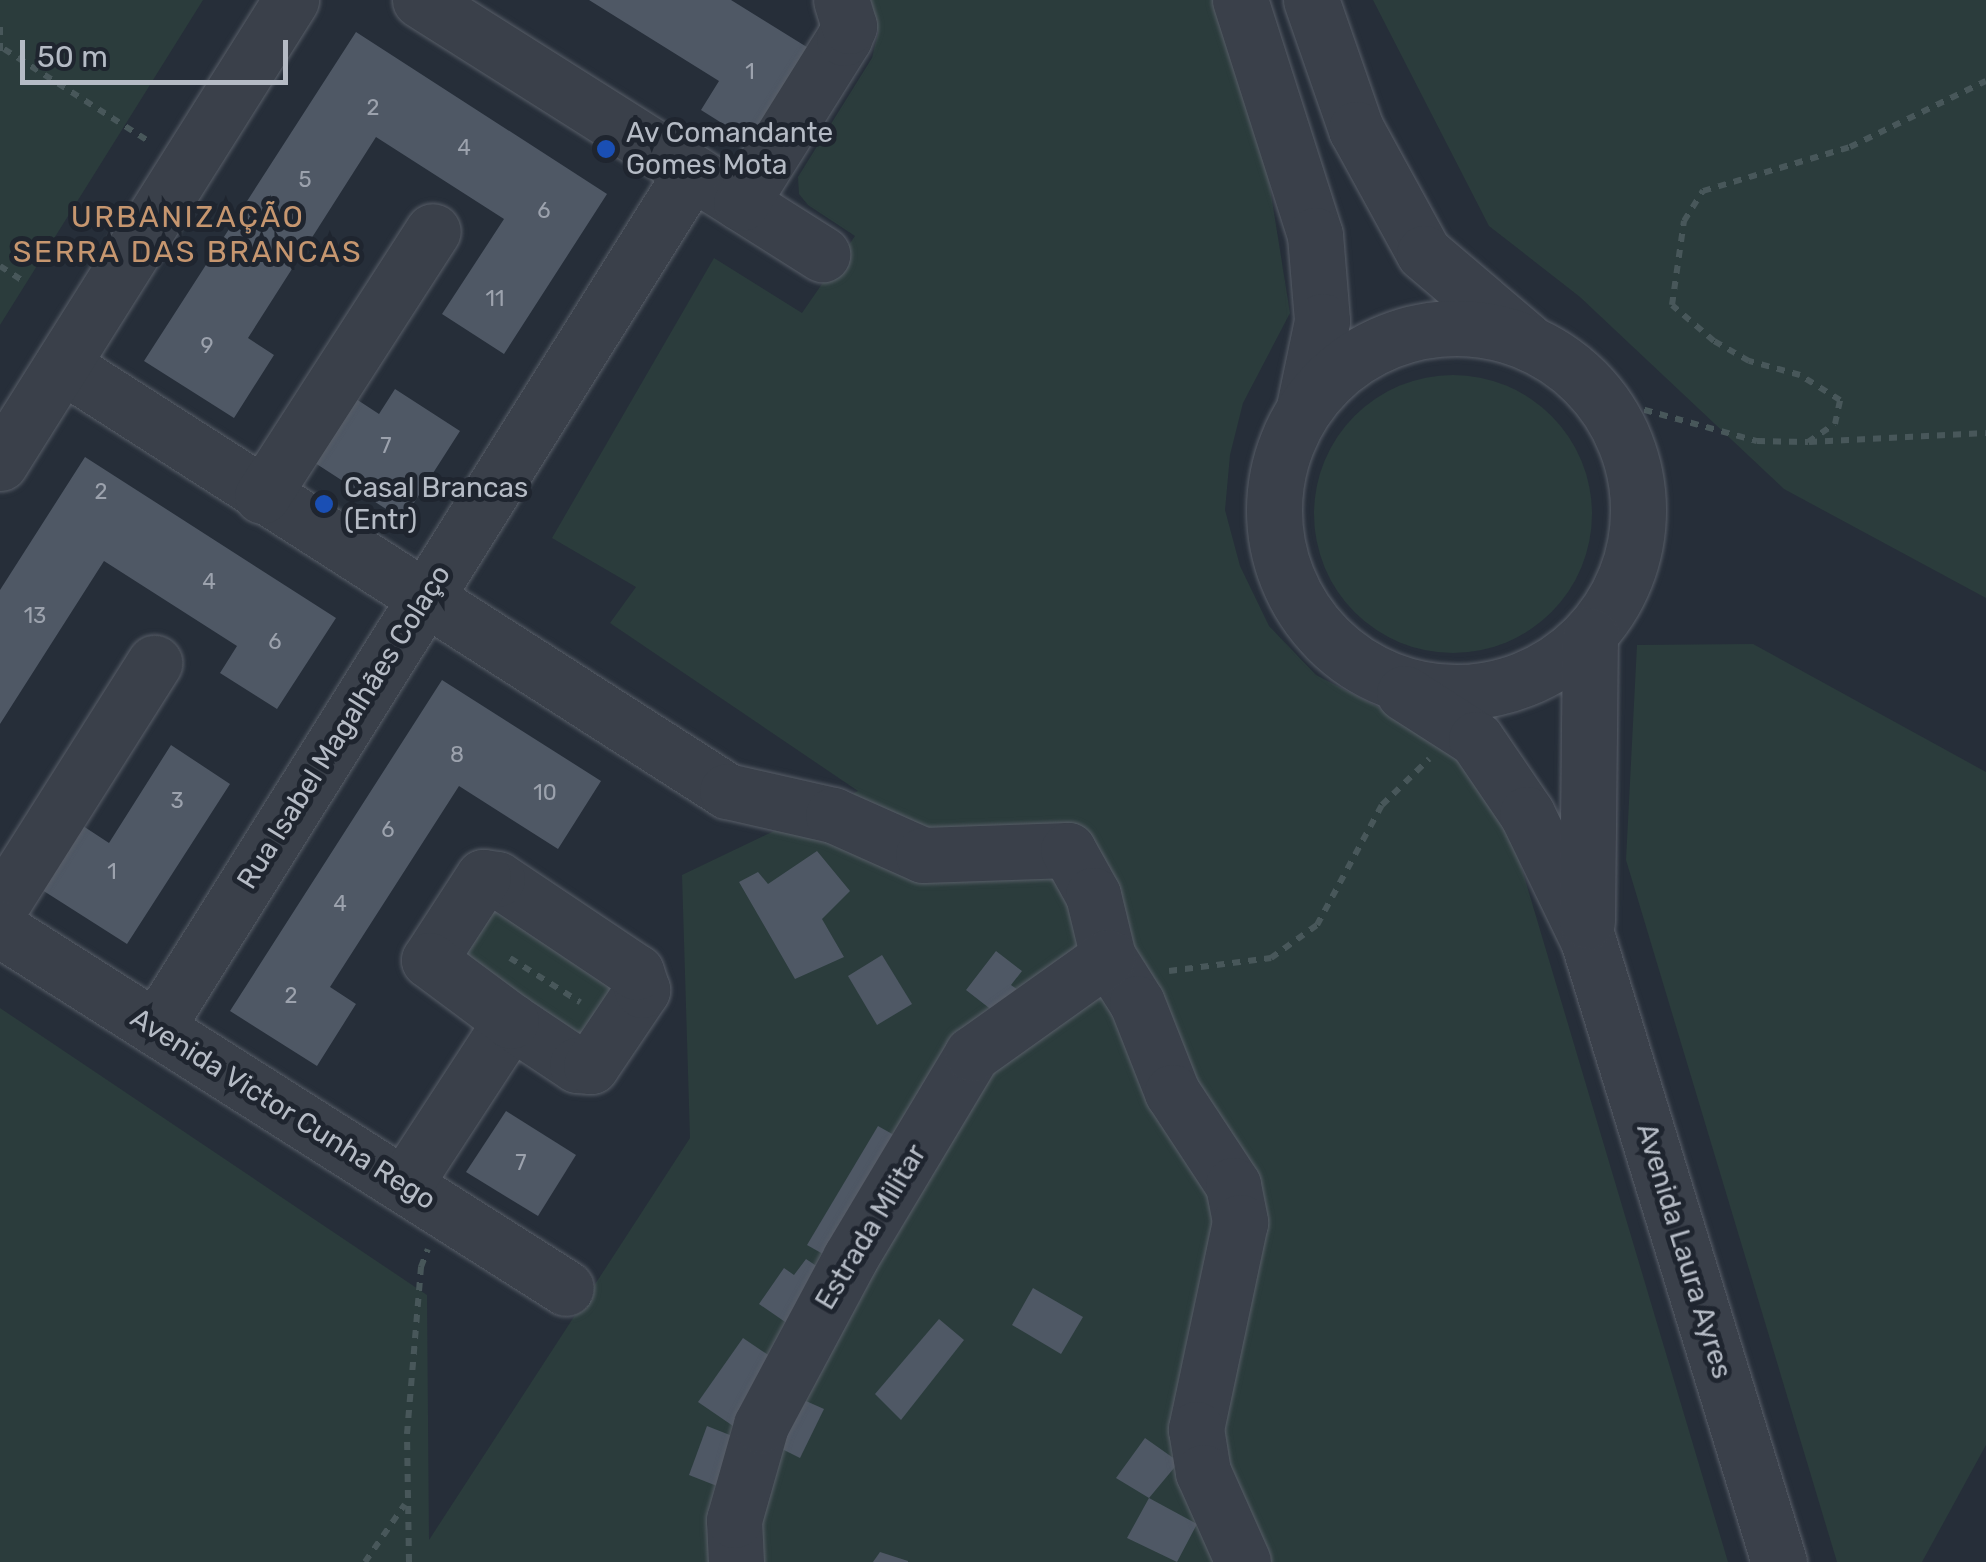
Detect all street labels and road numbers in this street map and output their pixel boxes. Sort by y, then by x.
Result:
street label: Rua Isabel Magalhães Colaço [230,559,458,895]
street label: Avenida Victor Cunha Rego [124,1001,442,1217]
street label: Avenida Laura Ayres [1629,1119,1739,1383]
street label: Estrada Militar [809,1138,933,1316]

